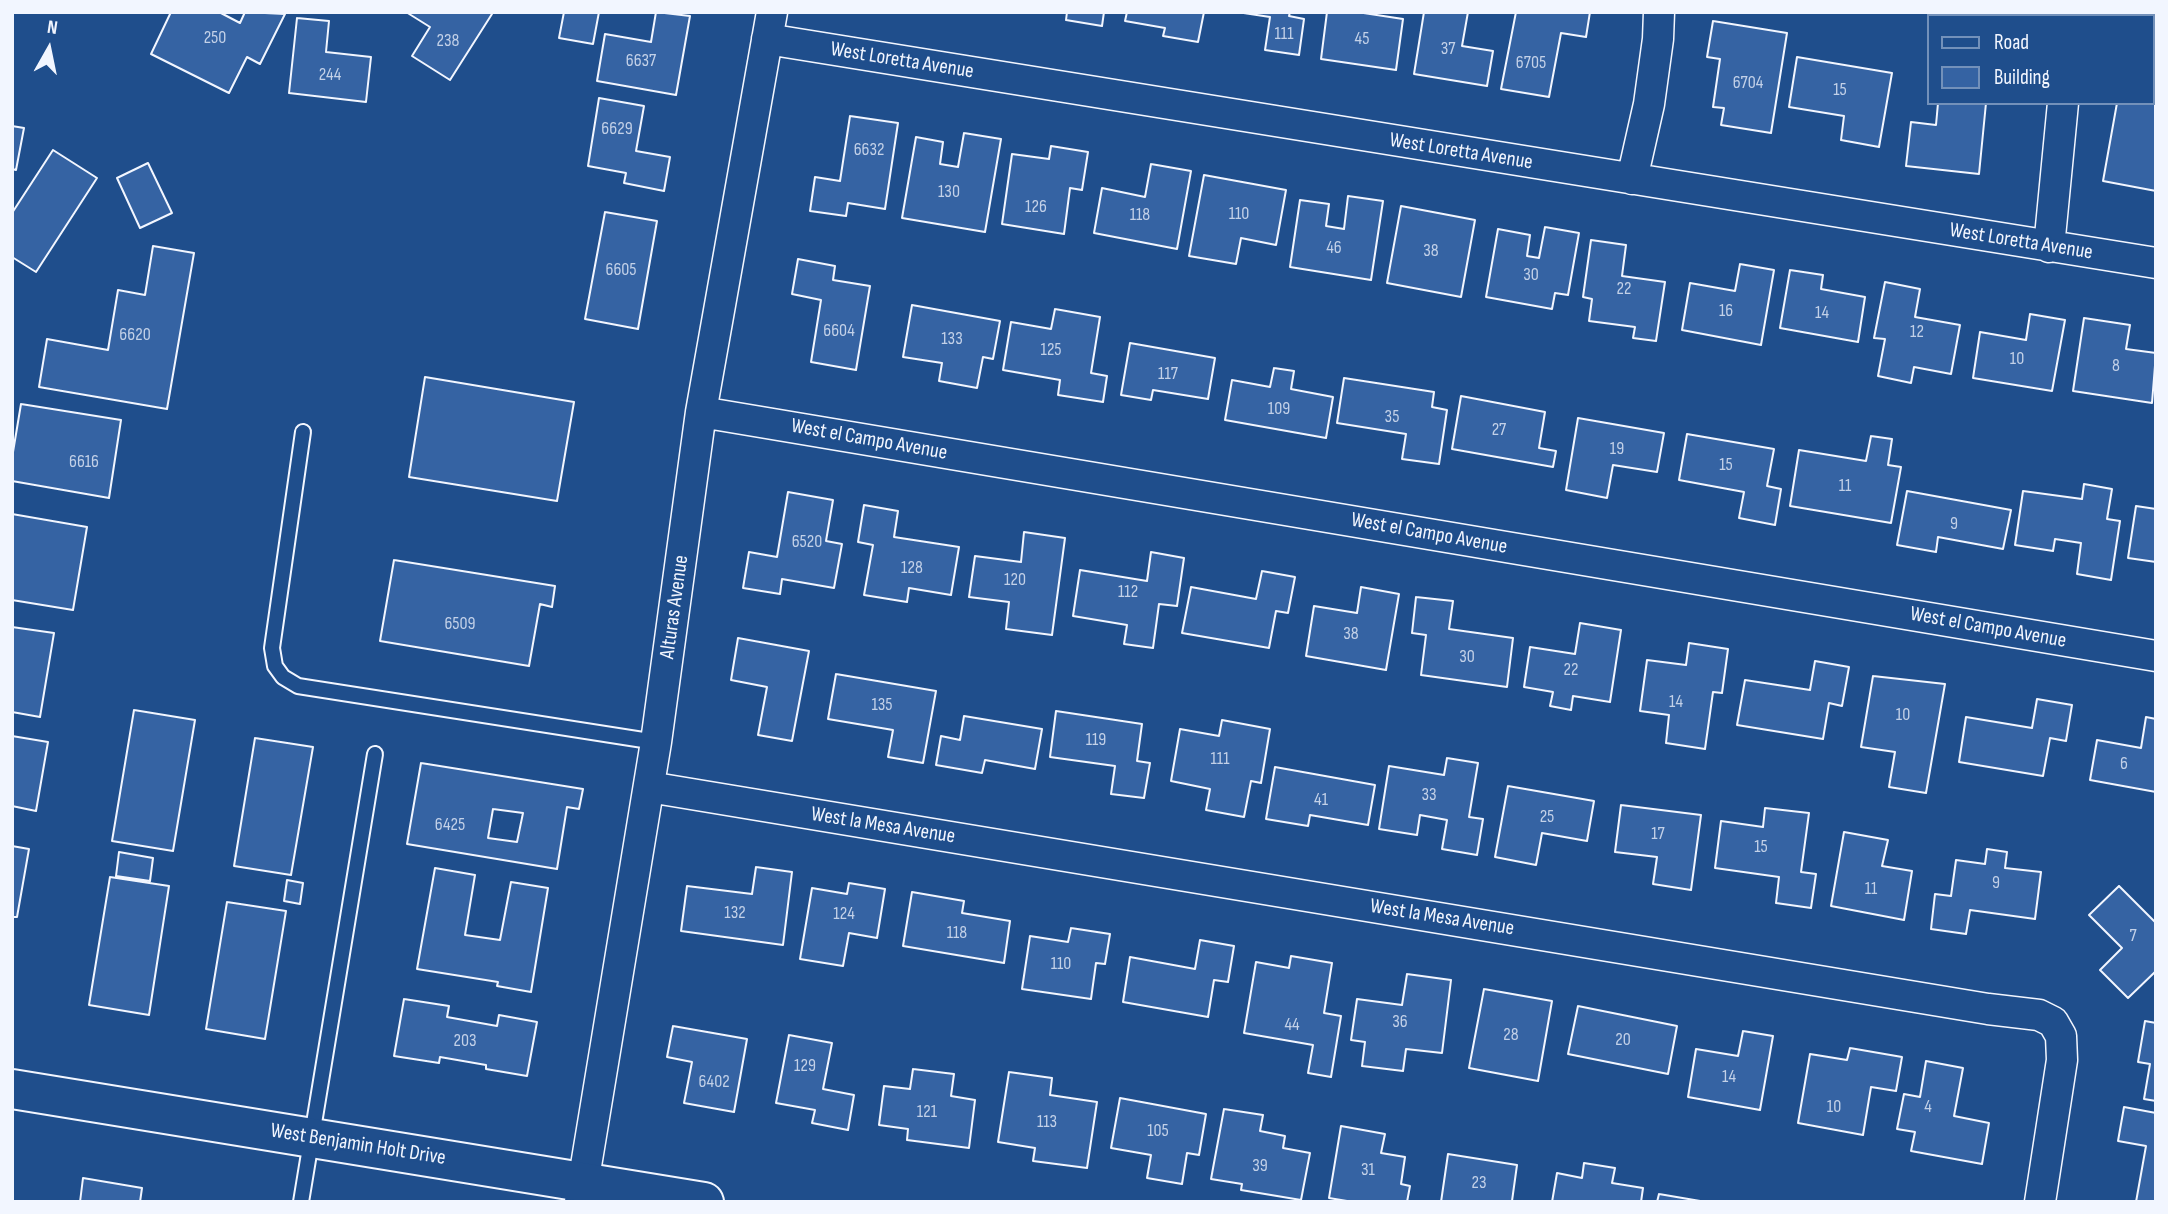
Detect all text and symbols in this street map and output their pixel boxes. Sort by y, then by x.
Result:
north arrow [14,14,84,84]
legend [1926,14,2154,105]
text: N [46,16,59,40]
house number: 111 [1275,23,1293,45]
house number: 250 [204,27,226,49]
house number: 45 [1355,28,1369,50]
house number: 238 [437,30,459,52]
text: Road [1994,30,2029,55]
street label: West Loretta Avenue [829,37,975,85]
house number: 37 [1441,38,1455,60]
house number: 6637 [626,50,656,72]
house number: 6705 [1516,52,1546,74]
house number: 244 [319,64,341,86]
text: Building [1994,65,2050,90]
house number: 6704 [1733,72,1763,94]
house number: 15 [1833,79,1847,101]
house number: 6629 [601,118,633,140]
street label: West Loretta Avenue [1388,128,1534,176]
house number: 6632 [854,139,884,161]
house number: 130 [938,181,960,203]
house number: 126 [1025,196,1047,218]
house number: 110 [1229,203,1249,225]
house number: 118 [1130,204,1150,226]
street label: West Loretta Avenue [1948,218,2094,266]
house number: 46 [1326,237,1342,259]
house number: 38 [1423,240,1439,262]
house number: 6605 [605,259,637,281]
house number: 30 [1523,264,1539,286]
house number: 22 [1617,278,1631,300]
house number: 16 [1719,300,1733,322]
house number: 14 [1815,302,1829,324]
house number: 6604 [823,320,855,342]
house number: 12 [1910,321,1924,343]
house number: 6620 [119,324,151,346]
house number: 133 [941,328,963,350]
house number: 125 [1040,339,1062,361]
house number: 10 [2010,348,2024,370]
house number: 8 [2112,355,2120,377]
house number: 117 [1158,363,1178,385]
house number: 109 [1268,398,1290,420]
house number: 35 [1385,406,1399,428]
street label: West el Campo Avenue [789,414,949,466]
house number: 27 [1492,419,1506,441]
house number: 19 [1610,438,1624,460]
house number: 6616 [69,451,99,473]
house number: 15 [1719,454,1733,476]
house number: 11 [1839,475,1851,497]
street label: West el Campo Avenue [1349,508,1509,560]
house number: 9 [1950,513,1958,535]
house number: 6520 [792,531,822,553]
street label: Alturas Avenue [655,554,695,660]
house number: 128 [901,557,923,579]
house number: 120 [1004,569,1026,591]
house number: 112 [1118,581,1138,603]
street label: West el Campo Avenue [1908,602,2068,654]
house number: 6509 [444,613,476,635]
house number: 38 [1343,623,1359,645]
house number: 30 [1459,646,1475,668]
house number: 22 [1564,659,1578,681]
house number: 14 [1669,691,1683,713]
house number: 135 [871,694,893,716]
house number: 10 [1896,704,1910,726]
house number: 119 [1086,729,1106,751]
house number: 111 [1211,748,1229,770]
house number: 6 [2120,753,2128,775]
house number: 33 [1421,784,1437,806]
house number: 41 [1314,789,1328,811]
street label: West la Mesa Avenue [809,802,957,850]
house number: 25 [1540,806,1554,828]
house number: 6425 [435,814,465,836]
house number: 17 [1651,823,1665,845]
house number: 15 [1754,836,1768,858]
house number: 9 [1992,872,2000,894]
house number: 11 [1865,878,1877,900]
street label: West la Mesa Avenue [1368,894,1516,942]
house number: 132 [724,902,746,924]
house number: 124 [833,903,855,925]
house number: 118 [947,922,967,944]
house number: 7 [2129,925,2137,947]
house number: 110 [1051,953,1071,975]
house number: 36 [1392,1011,1408,1033]
house number: 44 [1284,1014,1300,1036]
house number: 28 [1503,1024,1519,1046]
house number: 20 [1615,1029,1631,1051]
house number: 203 [454,1030,476,1052]
house number: 129 [794,1055,816,1077]
house number: 14 [1722,1066,1736,1088]
house number: 6402 [698,1071,730,1093]
house number: 10 [1827,1096,1841,1118]
house number: 4 [1924,1096,1932,1118]
house number: 121 [917,1101,937,1123]
house number: 113 [1037,1111,1057,1133]
street label: West Benjamin Holt Drive [269,1119,447,1171]
house number: 105 [1147,1120,1169,1142]
house number: 39 [1252,1155,1268,1177]
house number: 31 [1361,1159,1375,1181]
house number: 23 [1472,1172,1486,1194]

